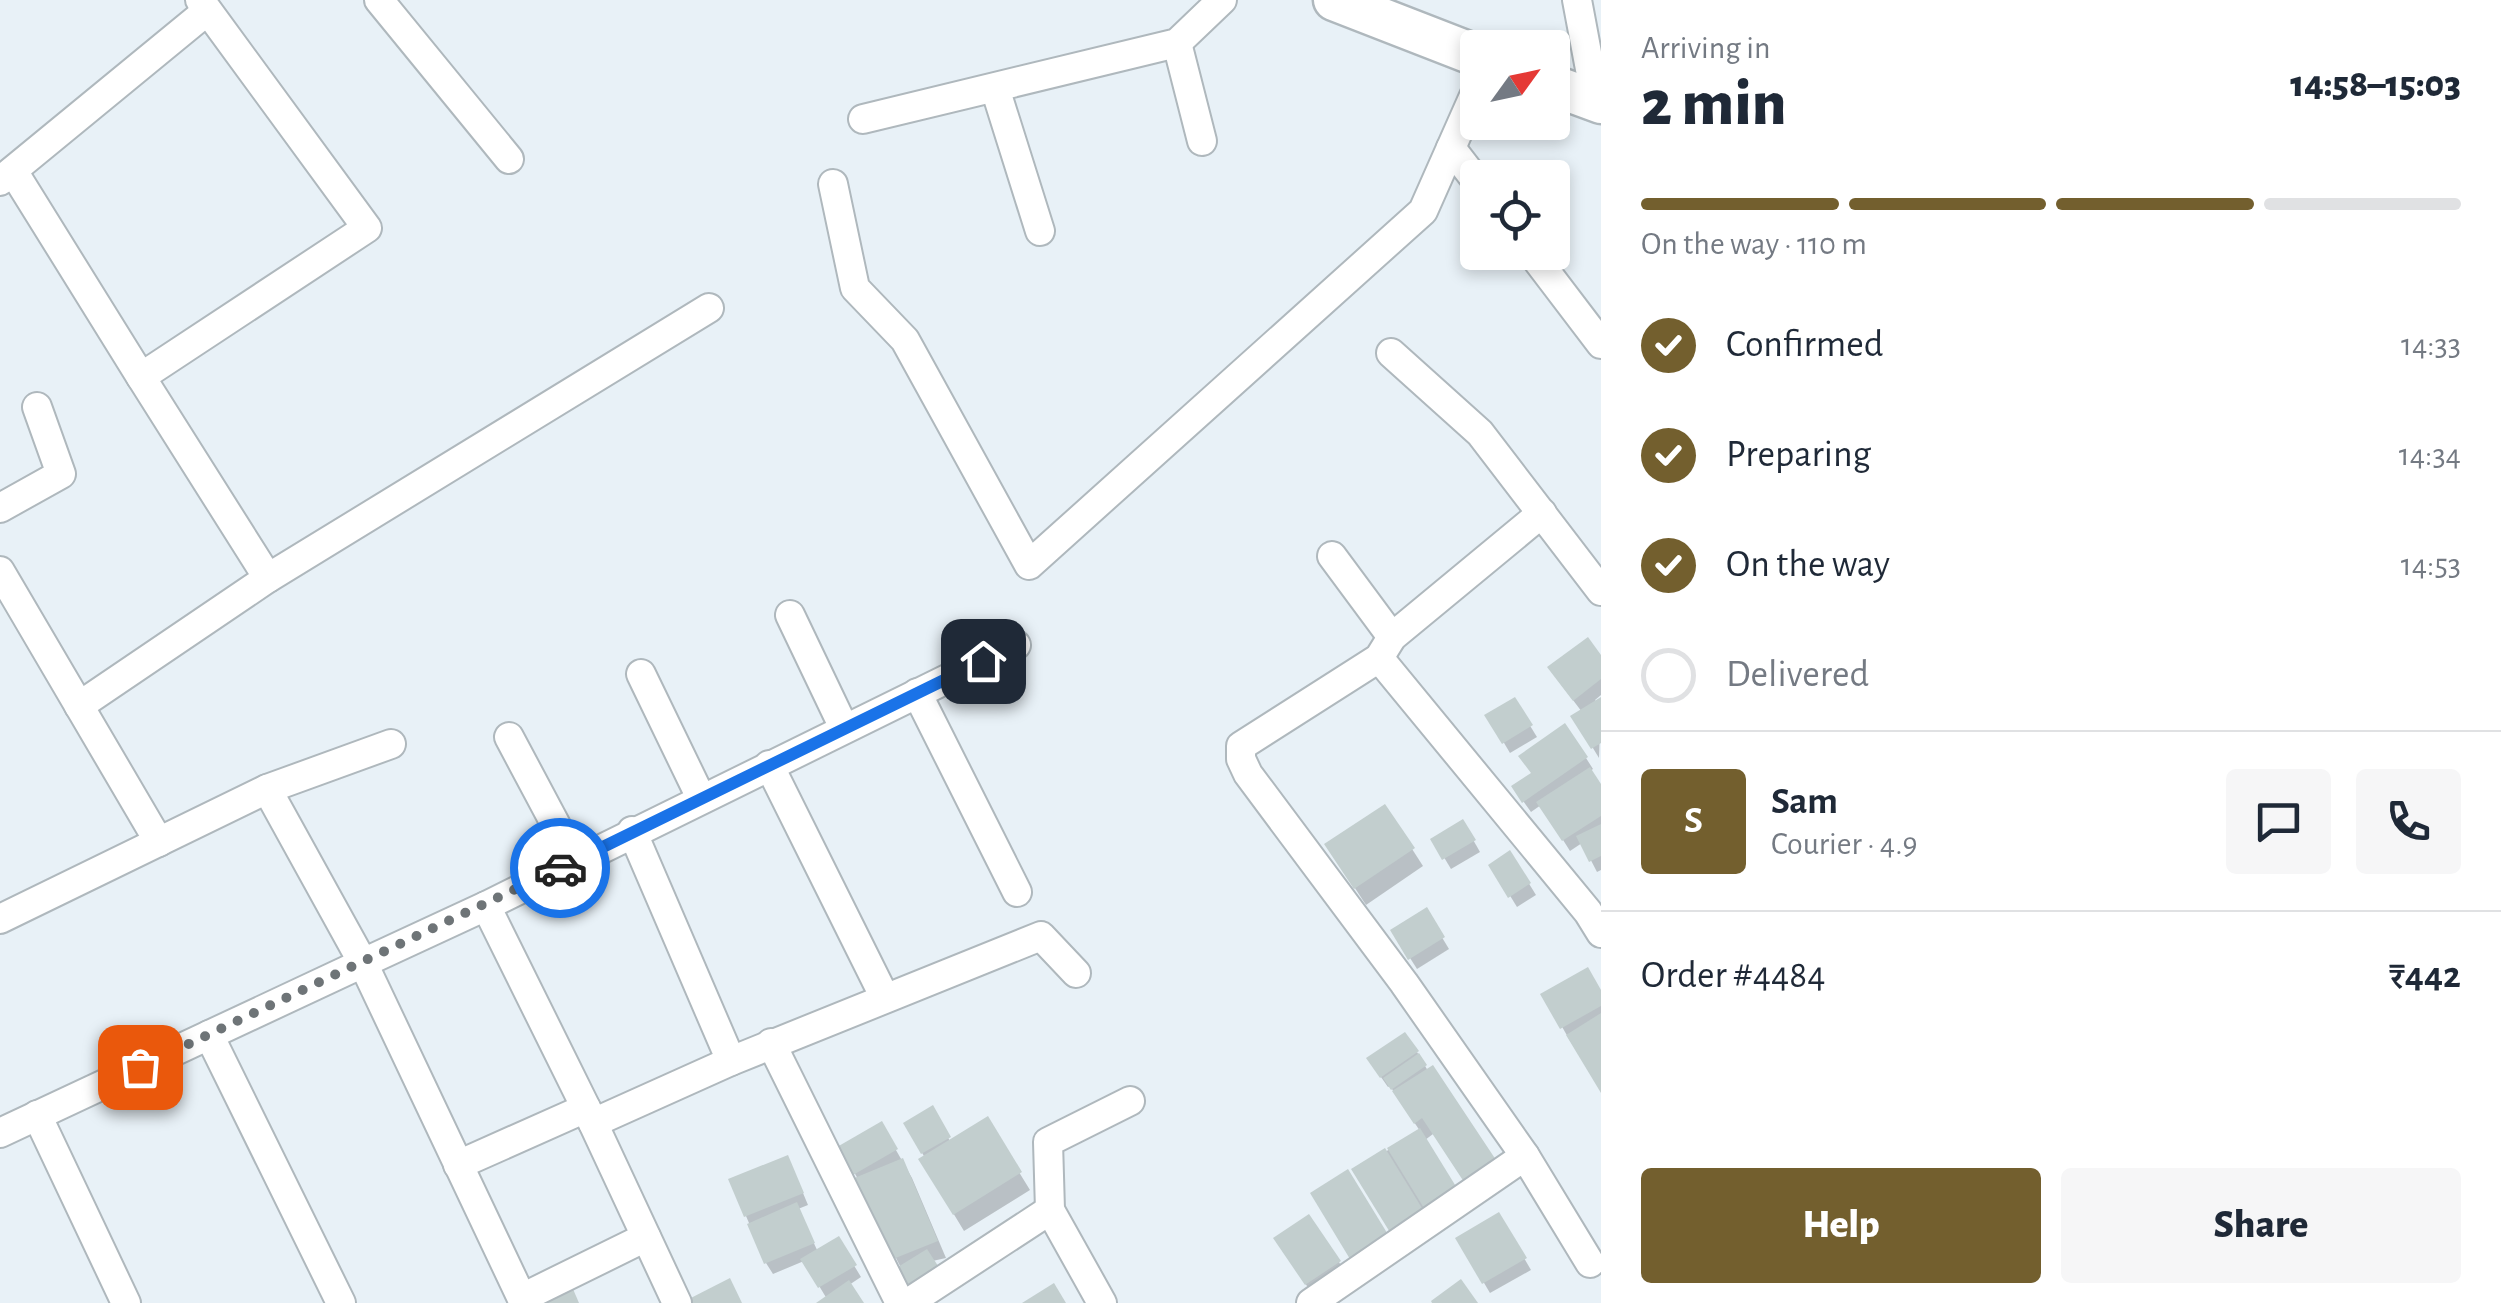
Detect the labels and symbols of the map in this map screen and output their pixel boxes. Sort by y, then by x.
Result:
north arrow [1460,30,1570,140]
pin [941,619,1026,704]
courier [510,818,610,918]
pin [98,1025,183,1110]

